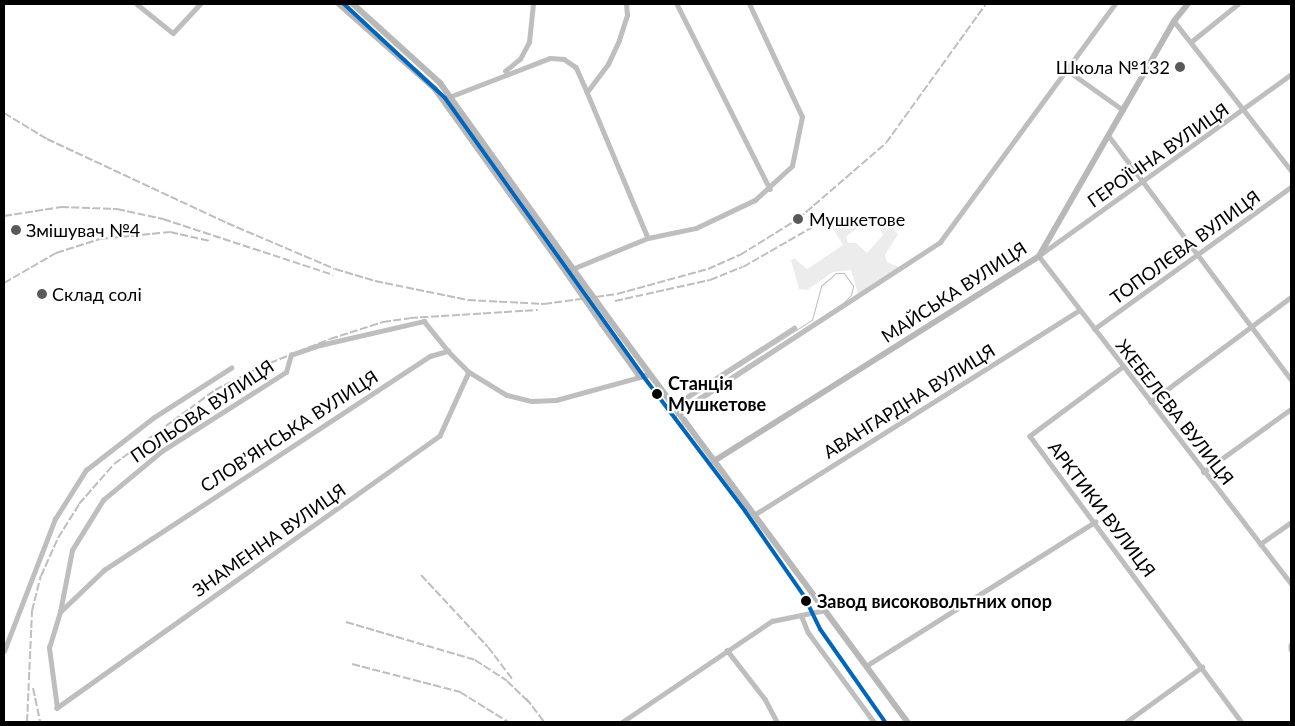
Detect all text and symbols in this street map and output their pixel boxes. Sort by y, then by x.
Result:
place label: Школа №132 [1056,56,1170,78]
marker: Школа №132 [1174,61,1186,73]
street label: ГЕРОЇЧНА ВУЛИЦЯ [1083,98,1233,212]
street label: ТОПОЛЄВА ВУЛИЦЯ [1106,185,1264,309]
place label: Мушкетове [809,208,905,230]
marker: Мушкетове [791,212,805,226]
place label: Змішувач №4 [26,219,140,241]
marker: Змішувач №4 [10,224,22,236]
street label: МАЙСЬКА ВУЛИЦЯ [877,237,1031,347]
place label: Склад солі [52,283,142,305]
marker: Склад солі [36,288,48,300]
street label: ЖЕБЕЛЄВА ВУЛИЦЯ [1112,335,1238,489]
street label: АВАНГАРДНА ВУЛИЦЯ [819,339,999,463]
street label: ПОЛЬОВА ВУЛИЦЯ [126,355,278,467]
street label: СЛОВ’ЯНСЬКА ВУЛИЦЯ [196,366,382,496]
place label: Станція Мушкетове [668,373,766,416]
marker: Станція Мушкетове [650,387,664,401]
street label: АРКТИКИ ВУЛИЦЯ [1044,437,1160,581]
street label: ЗНАМЕННА ВУЛИЦЯ [188,479,350,601]
place label: Завод високовольтних опор [817,590,1052,612]
marker: Завод високовольтних опор [799,594,813,608]

